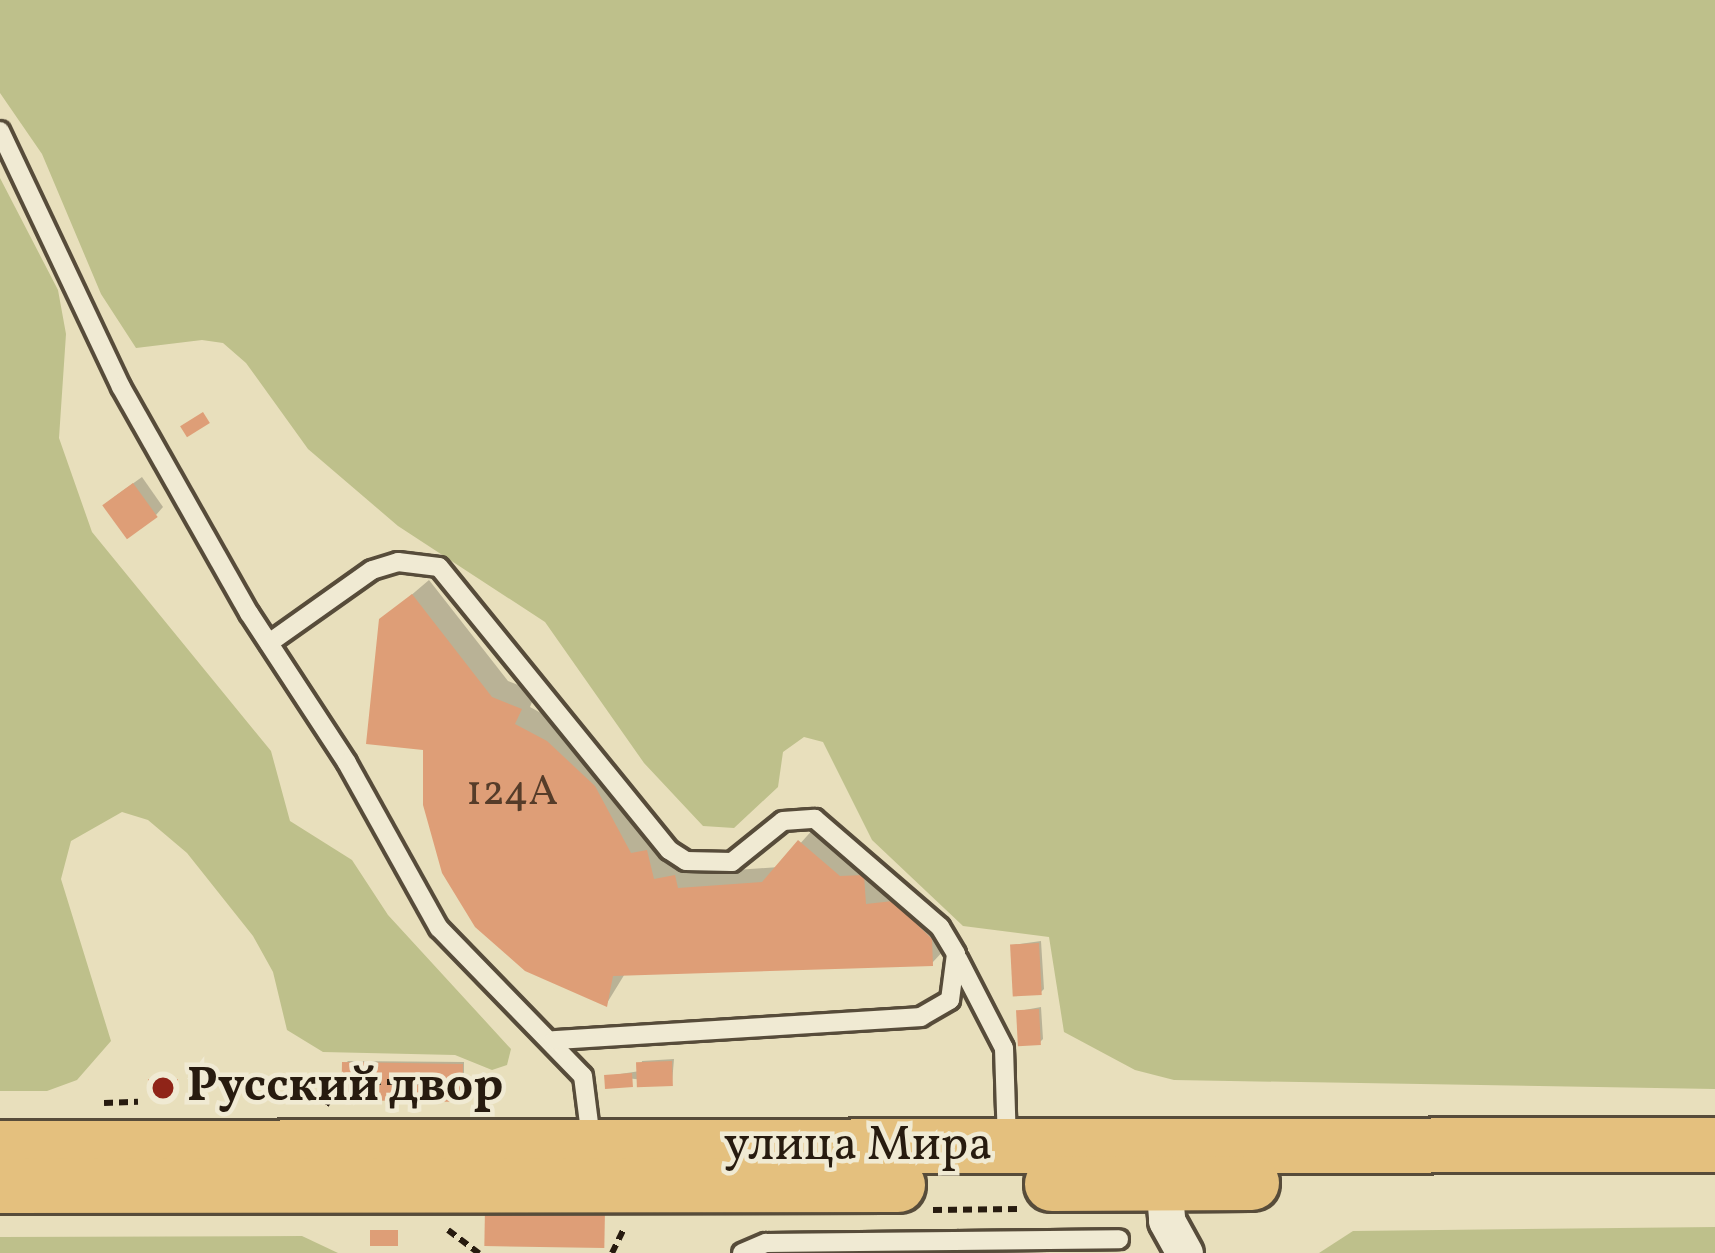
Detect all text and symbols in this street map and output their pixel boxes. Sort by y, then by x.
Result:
house number: 124А [466,769,558,819]
place label: Русский двор [187,1059,503,1117]
marker: Русский двор [150,1075,176,1101]
street label: улица Мира [724,1118,992,1176]

